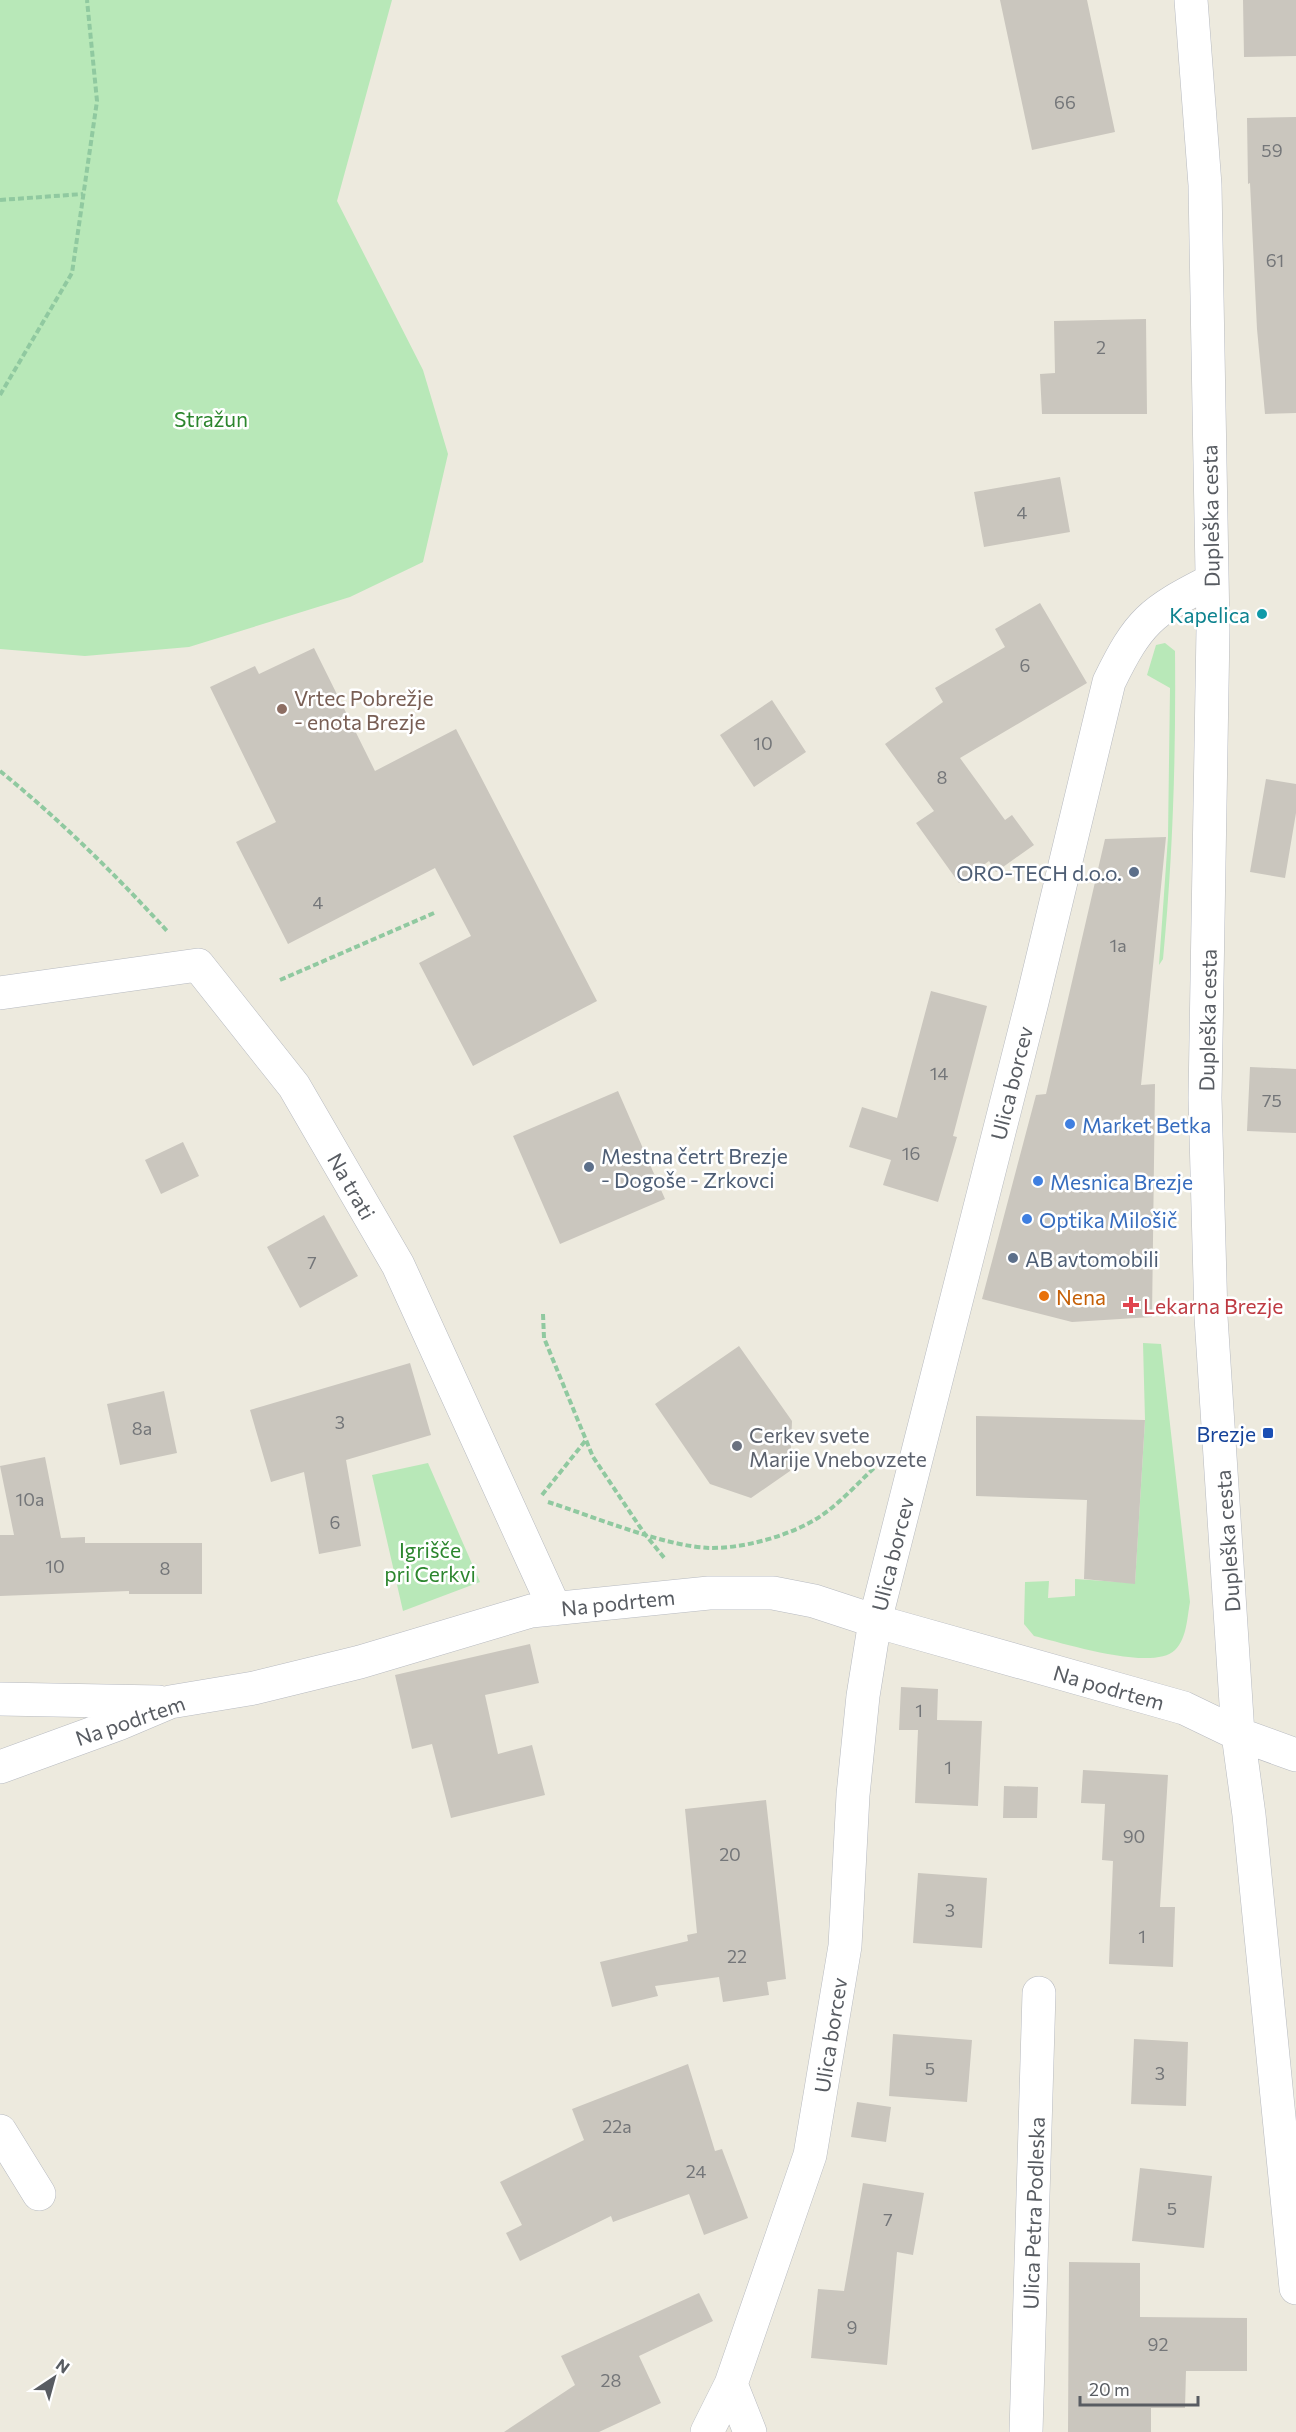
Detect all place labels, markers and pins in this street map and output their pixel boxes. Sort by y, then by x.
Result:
place label: Kapelica [1169,602,1250,627]
marker: Kapelica [1255,607,1269,621]
place label: Vrtec Pobrežje - enota Brezje [294,685,433,734]
marker: Vrtec Pobrežje - enota Brezje [275,702,289,716]
place label: ORO-TECH d.o.o. [956,860,1122,885]
marker: ORO-TECH d.o.o. [1127,865,1141,879]
place label: Market Betka [1082,1112,1211,1137]
marker: Market Betka [1063,1117,1077,1131]
place label: Mestna četrt Brezje - Dogoše - Zrkovci [601,1143,788,1192]
marker: Mestna četrt Brezje - Dogoše - Zrkovci [582,1160,596,1174]
place label: Mesnica Brezje [1050,1169,1193,1194]
marker: Mesnica Brezje [1031,1174,1045,1188]
place label: Optika Milošič [1039,1207,1177,1232]
marker: Optika Milošič [1020,1212,1034,1226]
place label: AB avtomobili [1025,1246,1159,1271]
marker: AB avtomobili [1006,1251,1020,1265]
place label: Nena [1056,1284,1106,1309]
marker: Nena [1037,1289,1051,1303]
place label: Lekarna Brezje [1143,1293,1283,1318]
marker: Lekarna Brezje [1124,1298,1138,1312]
place label: Brezje [1196,1421,1256,1446]
place label: Cerkev svete Marije Vnebovzete [749,1422,927,1471]
marker: Brezje [1261,1426,1275,1440]
marker: Cerkev svete Marije Vnebovzete [730,1439,744,1453]

